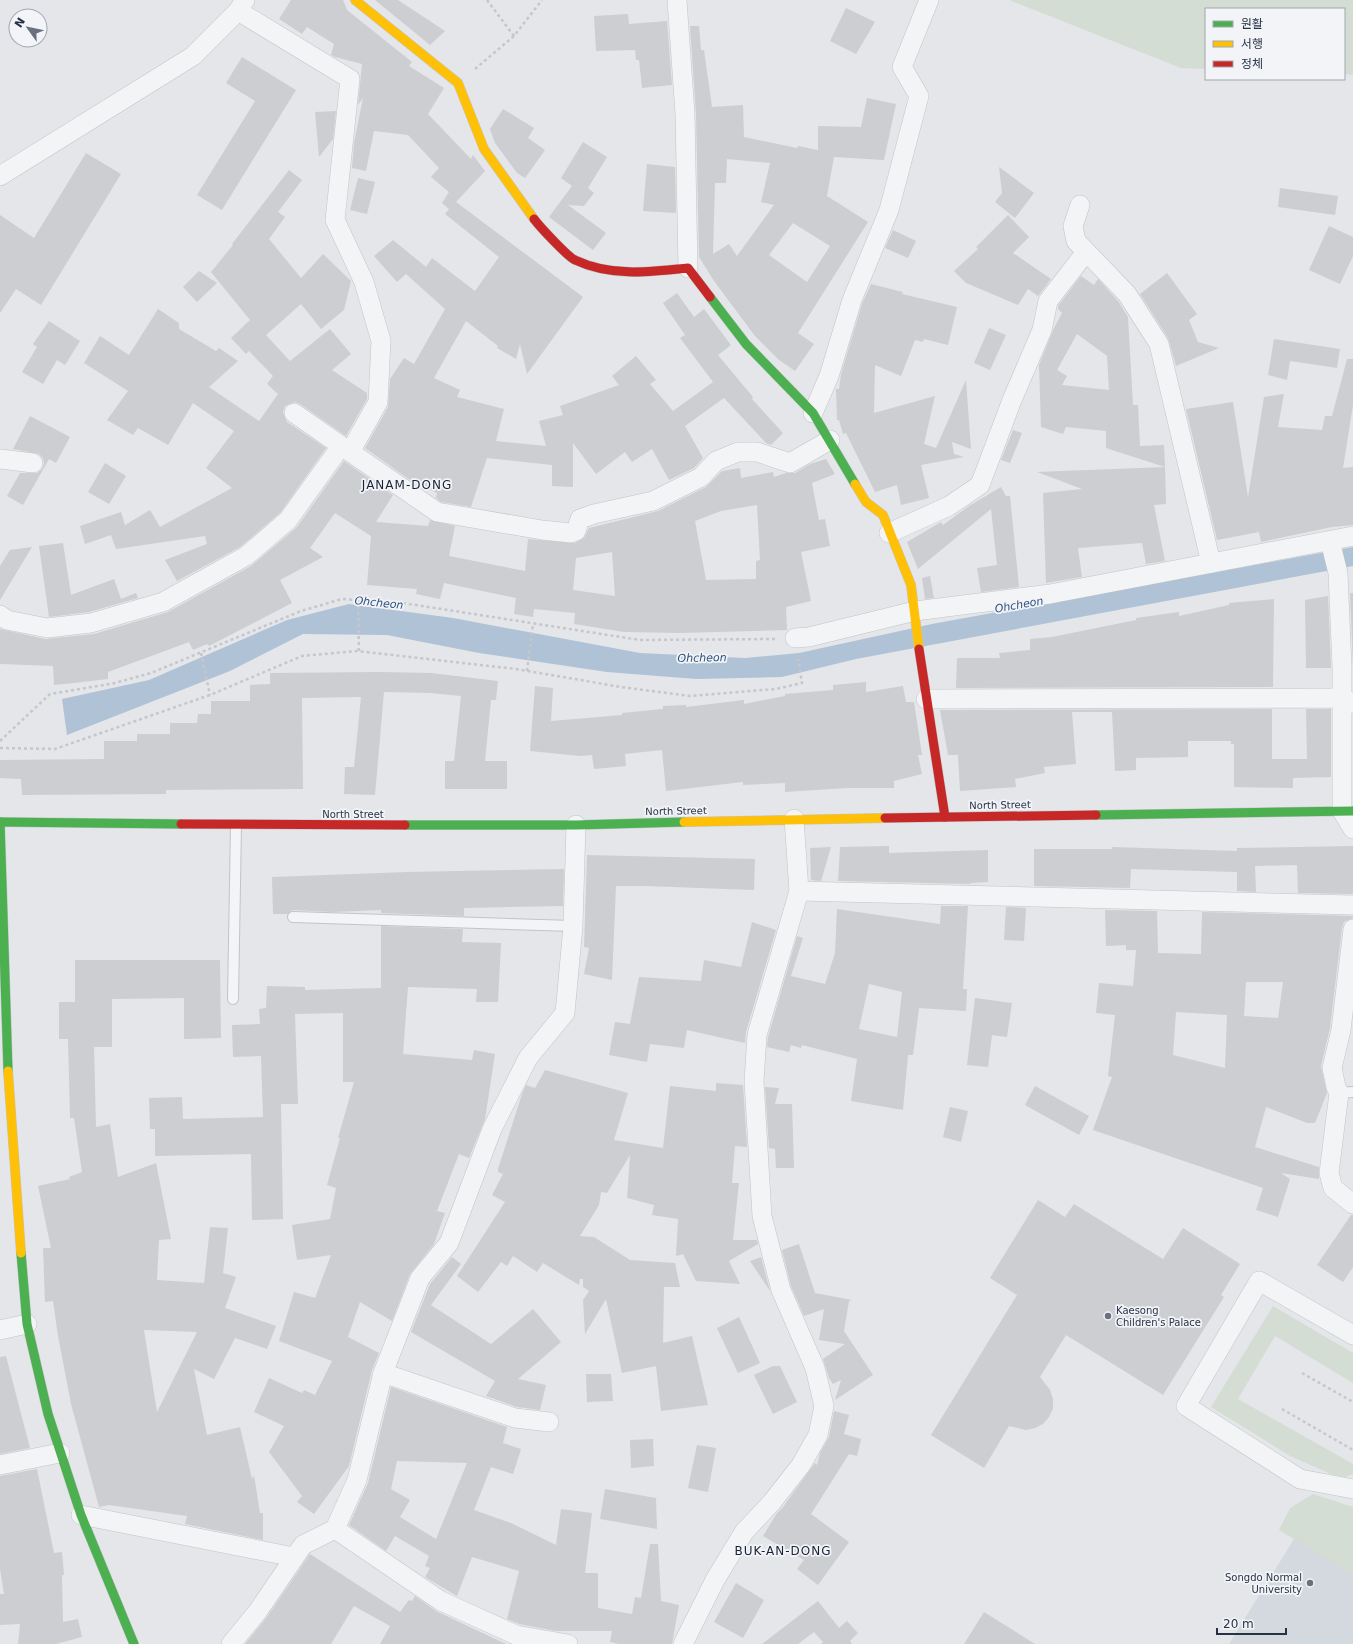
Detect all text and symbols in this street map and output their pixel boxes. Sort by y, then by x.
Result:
north arrow [8,8,48,48]
legend [1205,8,1345,80]
text: N [12,15,28,30]
text: 원활 [1241,17,1263,31]
text: 서행 [1241,37,1263,51]
text: 정체 [1241,57,1263,71]
district label: JANAM-DONG [361,478,452,492]
water label: Ohcheon [354,594,404,612]
water label: Ohcheon [994,594,1044,616]
water label: Ohcheon [677,651,727,665]
street label: North Street [969,799,1031,811]
street label: North Street [645,805,707,817]
street label: North Street [322,809,384,820]
place label: Kaesong Children's Palace [1116,1305,1201,1328]
marker: Kaesong Children's Palace [1103,1311,1113,1321]
district label: BUK-AN-DONG [734,1544,832,1558]
place label: Songdo Normal University [1225,1572,1302,1595]
marker: Songdo Normal University [1305,1578,1315,1588]
scale bar [1217,1610,1286,1636]
text: 20 m [1223,1617,1254,1631]

